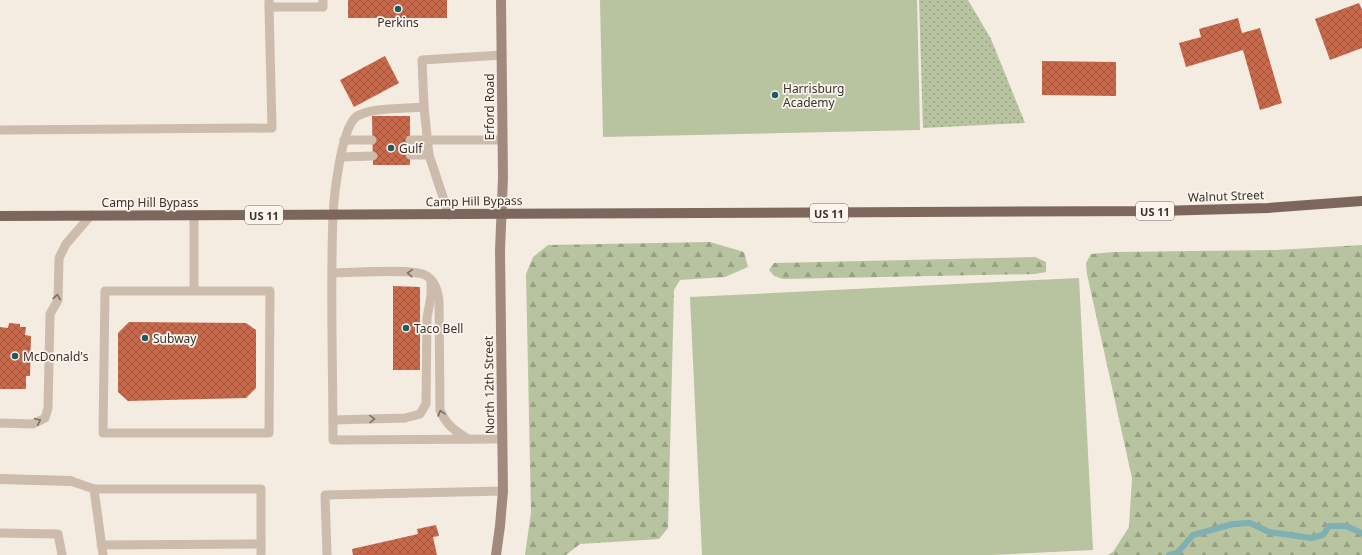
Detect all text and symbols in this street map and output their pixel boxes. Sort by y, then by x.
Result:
marker: Perkins [393,4,403,14]
place label: Perkins [377,14,419,31]
street label: Erford Road [481,73,498,141]
place label: Harrisburg Academy [783,80,844,111]
marker: Harrisburg Academy [770,90,780,100]
place label: Gulf [399,140,423,157]
marker: Gulf [386,143,396,153]
street label: Walnut Street [1187,186,1265,206]
street label: Camp Hill Bypass [425,192,523,210]
street label: Camp Hill Bypass [102,194,199,211]
road number: US 11 [1136,202,1174,220]
road number: US 11 [810,204,848,222]
road number: US 11 [245,206,283,224]
one-way arrow [407,268,413,277]
one-way arrow [52,294,61,300]
place label: Taco Bell [414,320,463,337]
marker: Taco Bell [401,323,411,333]
place label: Subway [153,330,197,347]
marker: Subway [140,333,150,343]
street label: North 12th Street [480,335,498,434]
place label: McDonald's [23,348,89,365]
marker: McDonald's [10,351,20,361]
one-way arrow [438,409,446,416]
one-way arrow [369,415,375,423]
one-way arrow [34,418,42,426]

